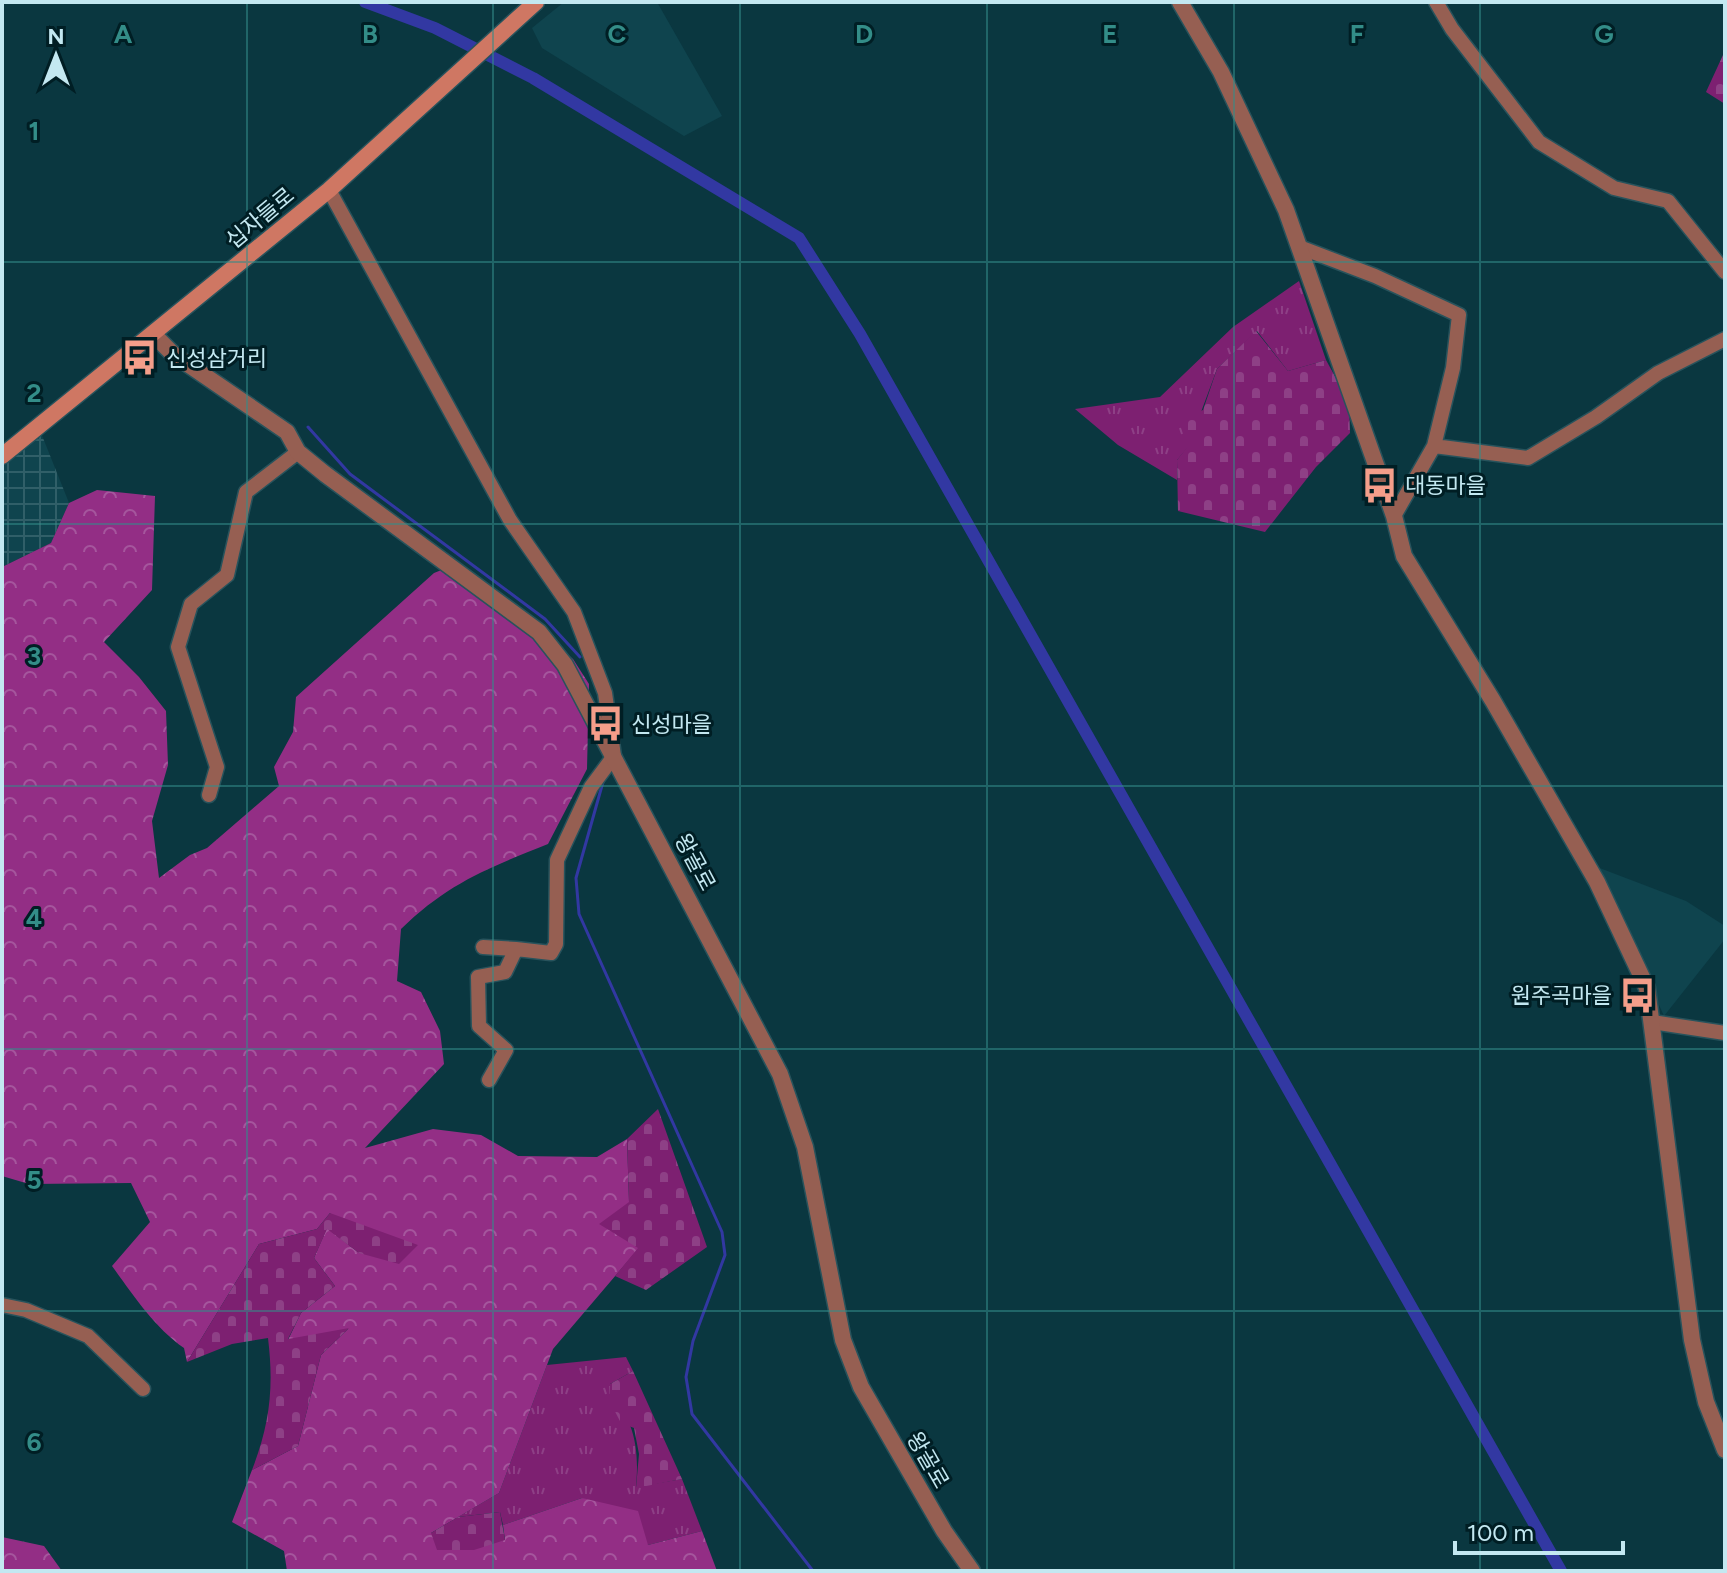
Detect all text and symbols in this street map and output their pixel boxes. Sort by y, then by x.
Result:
north arrow [16,16,96,96]
text: A [114,18,133,50]
text: B [362,18,378,50]
text: C [608,18,627,50]
text: D [855,18,873,50]
text: E [1102,18,1118,50]
text: F [1350,18,1364,50]
text: G [1594,18,1614,50]
text: N [47,23,65,50]
text: 1 [29,115,39,147]
street label: 십자들로 [220,182,300,254]
bus stop icon: 신성삼거리 [121,339,159,377]
place label: 신성삼거리 [166,345,267,372]
text: 2 [26,377,42,409]
bus stop icon: 대동마을 [1360,466,1398,504]
place label: 대동마을 [1405,472,1486,499]
text: 3 [27,640,41,672]
bus stop icon: 신성마을 [586,705,624,743]
place label: 신성마을 [631,711,712,738]
street label: 왕골로 [669,829,721,895]
text: 4 [26,902,42,934]
bus stop icon: 원주곡마을 [1619,976,1657,1014]
place label: 원주곡마을 [1511,982,1612,1009]
text: 5 [26,1164,42,1196]
text: 6 [26,1426,42,1458]
street label: 왕골로 [901,1427,955,1493]
scale bar [1455,1505,1623,1555]
text: 100 m [1467,1518,1534,1547]

